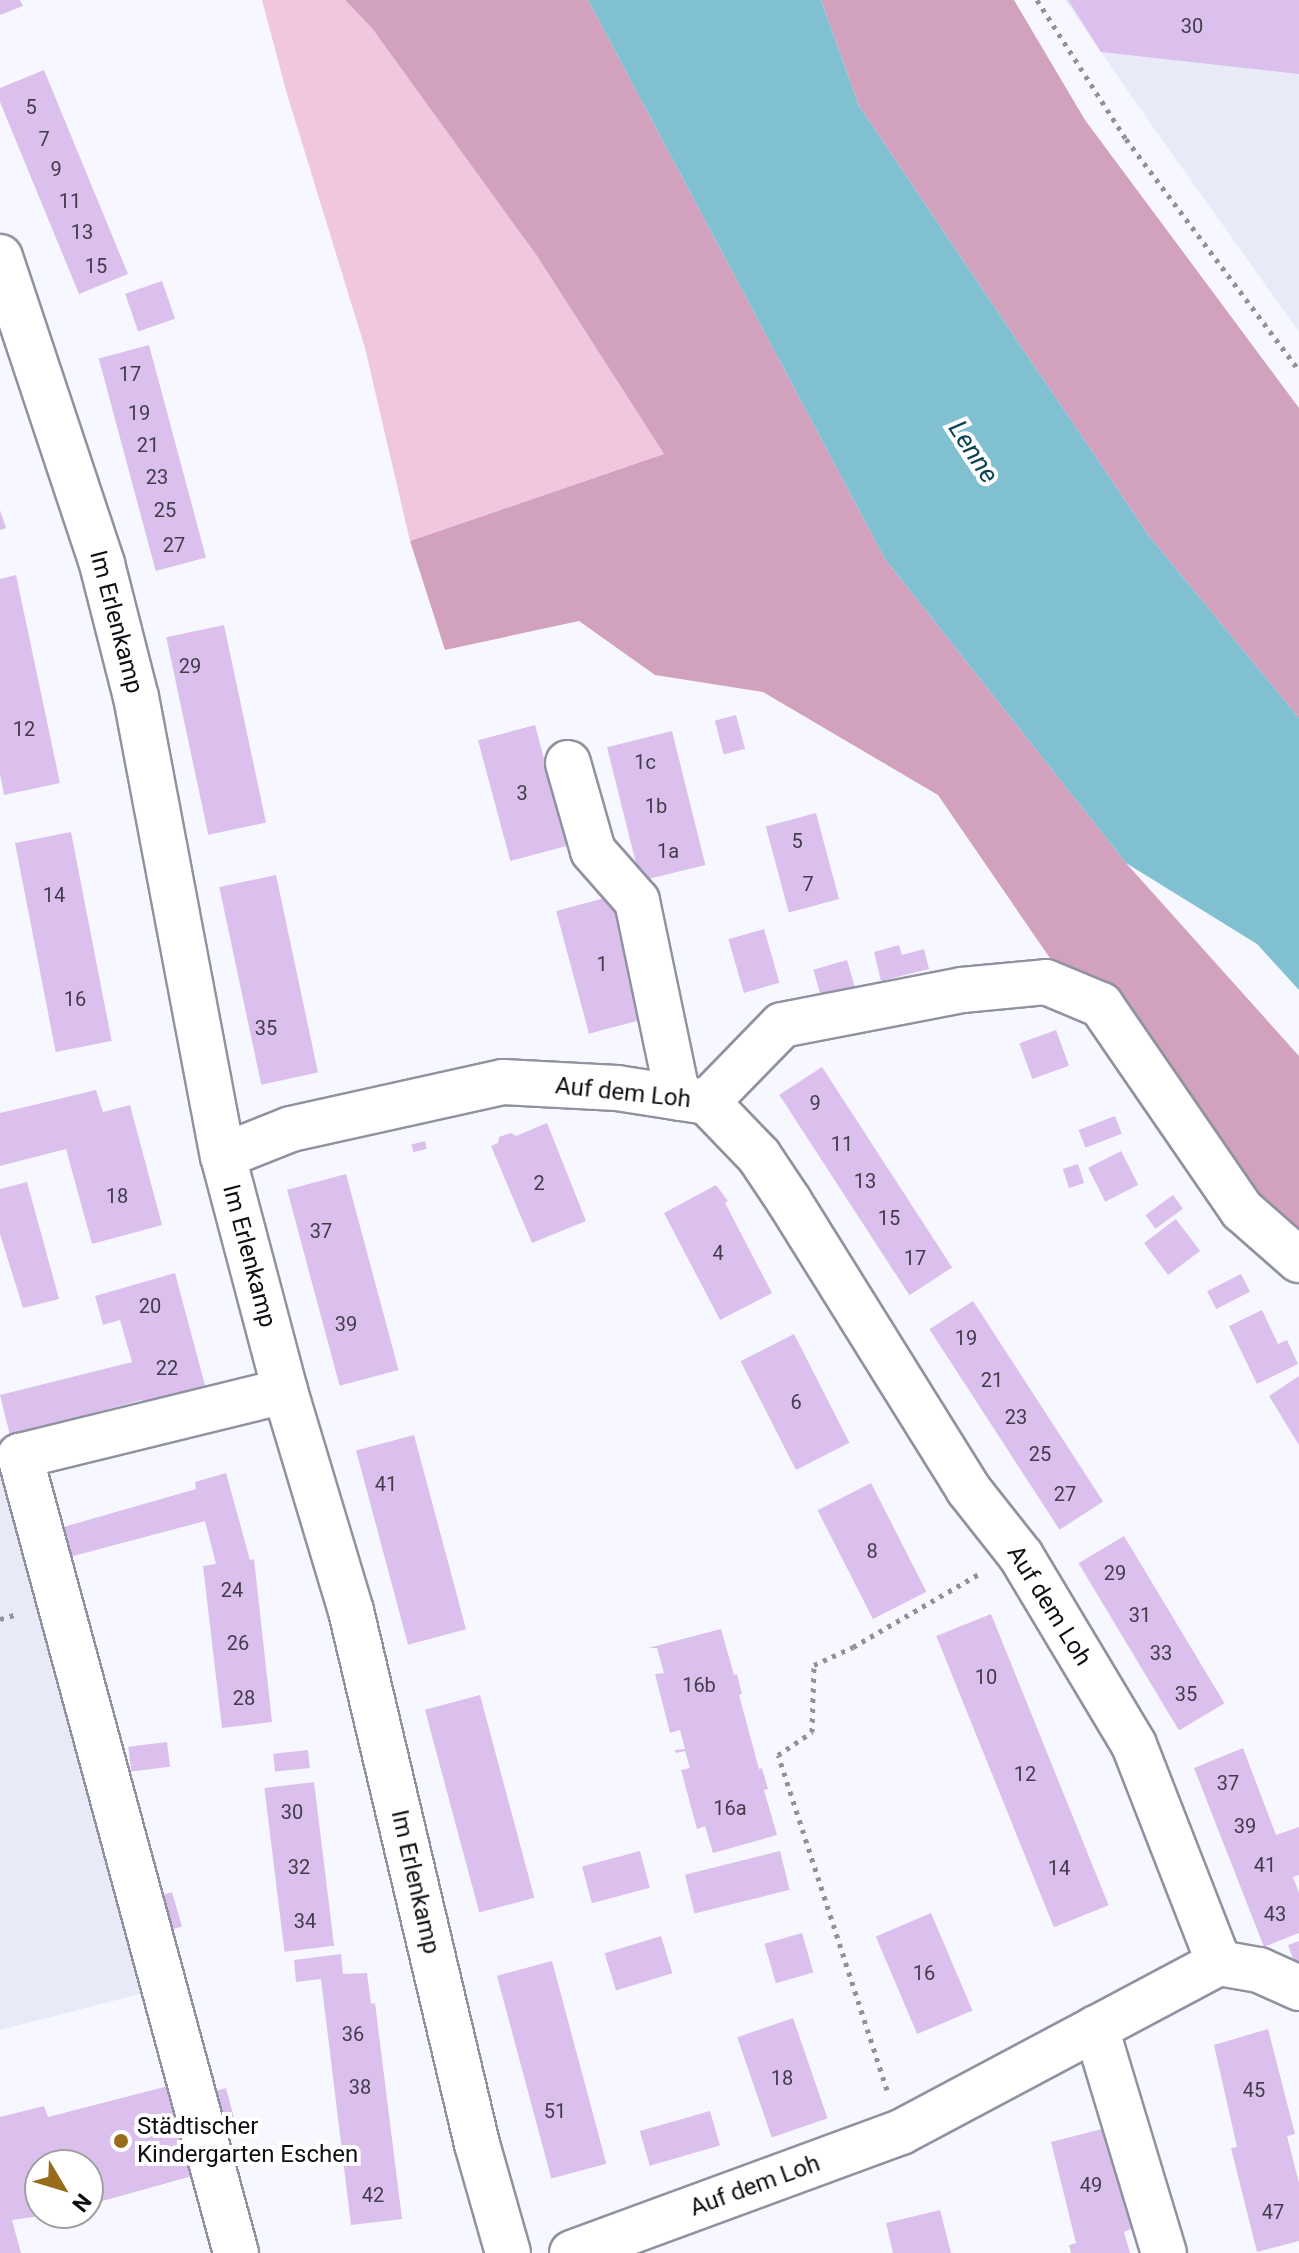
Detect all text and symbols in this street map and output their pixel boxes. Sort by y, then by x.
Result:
house number: 30 [1181,14,1203,38]
house number: 5 [25,95,37,119]
house number: 7 [38,127,50,151]
house number: 9 [50,157,62,181]
house number: 11 [59,189,81,213]
house number: 13 [71,220,93,244]
house number: 15 [85,254,107,278]
house number: 17 [119,362,141,386]
house number: 19 [128,401,150,425]
water label: Lenne [941,415,1005,489]
house number: 21 [137,433,159,457]
house number: 23 [146,465,168,489]
house number: 25 [154,498,176,522]
house number: 27 [163,533,185,557]
street label: Im Erlenkamp [83,547,149,697]
house number: 29 [179,654,201,678]
house number: 12 [13,717,35,741]
house number: 1c [634,750,656,774]
house number: 3 [516,781,528,805]
house number: 1b [645,794,667,818]
house number: 5 [791,829,803,853]
house number: 1a [657,839,679,863]
house number: 7 [802,872,814,896]
house number: 14 [43,883,65,907]
house number: 1 [596,952,608,976]
house number: 16 [64,987,86,1011]
house number: 35 [255,1016,277,1040]
street label: Auf dem Loh [554,1072,692,1114]
house number: 9 [809,1091,821,1115]
house number: 11 [831,1132,853,1156]
house number: 13 [854,1169,876,1193]
house number: 2 [533,1171,545,1195]
street label: Im Erlenkamp [216,1181,282,1331]
house number: 18 [106,1184,128,1208]
house number: 15 [878,1206,900,1230]
house number: 37 [310,1219,332,1243]
house number: 4 [712,1241,724,1265]
house number: 17 [904,1246,926,1270]
house number: 20 [139,1294,161,1318]
house number: 39 [335,1312,357,1336]
house number: 19 [955,1326,977,1350]
house number: 22 [156,1356,178,1380]
house number: 21 [981,1368,1003,1392]
house number: 6 [790,1390,802,1414]
house number: 23 [1005,1405,1027,1429]
house number: 25 [1029,1442,1051,1466]
house number: 41 [375,1472,397,1496]
house number: 27 [1054,1482,1076,1506]
house number: 8 [866,1539,878,1563]
street label: Auf dem Loh [1001,1541,1097,1671]
house number: 29 [1104,1561,1126,1585]
house number: 24 [221,1578,243,1602]
house number: 31 [1129,1603,1151,1627]
house number: 26 [227,1631,249,1655]
house number: 33 [1150,1641,1172,1665]
house number: 10 [975,1665,997,1689]
house number: 16b [682,1673,716,1697]
house number: 35 [1175,1682,1197,1706]
house number: 28 [233,1686,255,1710]
house number: 12 [1014,1762,1036,1786]
house number: 37 [1217,1771,1239,1795]
house number: 16a [713,1796,747,1820]
house number: 30 [281,1800,303,1824]
street label: Im Erlenkamp [384,1807,446,1957]
house number: 39 [1234,1814,1256,1838]
house number: 41 [1254,1853,1276,1877]
house number: 32 [288,1855,310,1879]
house number: 14 [1048,1856,1070,1880]
house number: 43 [1264,1902,1286,1926]
house number: 34 [294,1909,316,1933]
house number: 16 [913,1961,935,1985]
house number: 36 [342,2022,364,2046]
house number: 18 [771,2066,793,2090]
house number: 38 [349,2075,371,2099]
house number: 45 [1243,2078,1265,2102]
house number: 51 [544,2099,566,2123]
place label: Städtischer Kindergarten Eschen [137,2113,358,2169]
marker: Städtischer Kindergarten Eschen [112,2132,130,2150]
north arrow [24,2149,104,2229]
street label: Auf dem Loh [686,2149,824,2223]
house number: 49 [1080,2173,1102,2197]
house number: 42 [362,2183,384,2207]
text: N [67,2189,96,2217]
house number: 47 [1262,2200,1284,2224]

